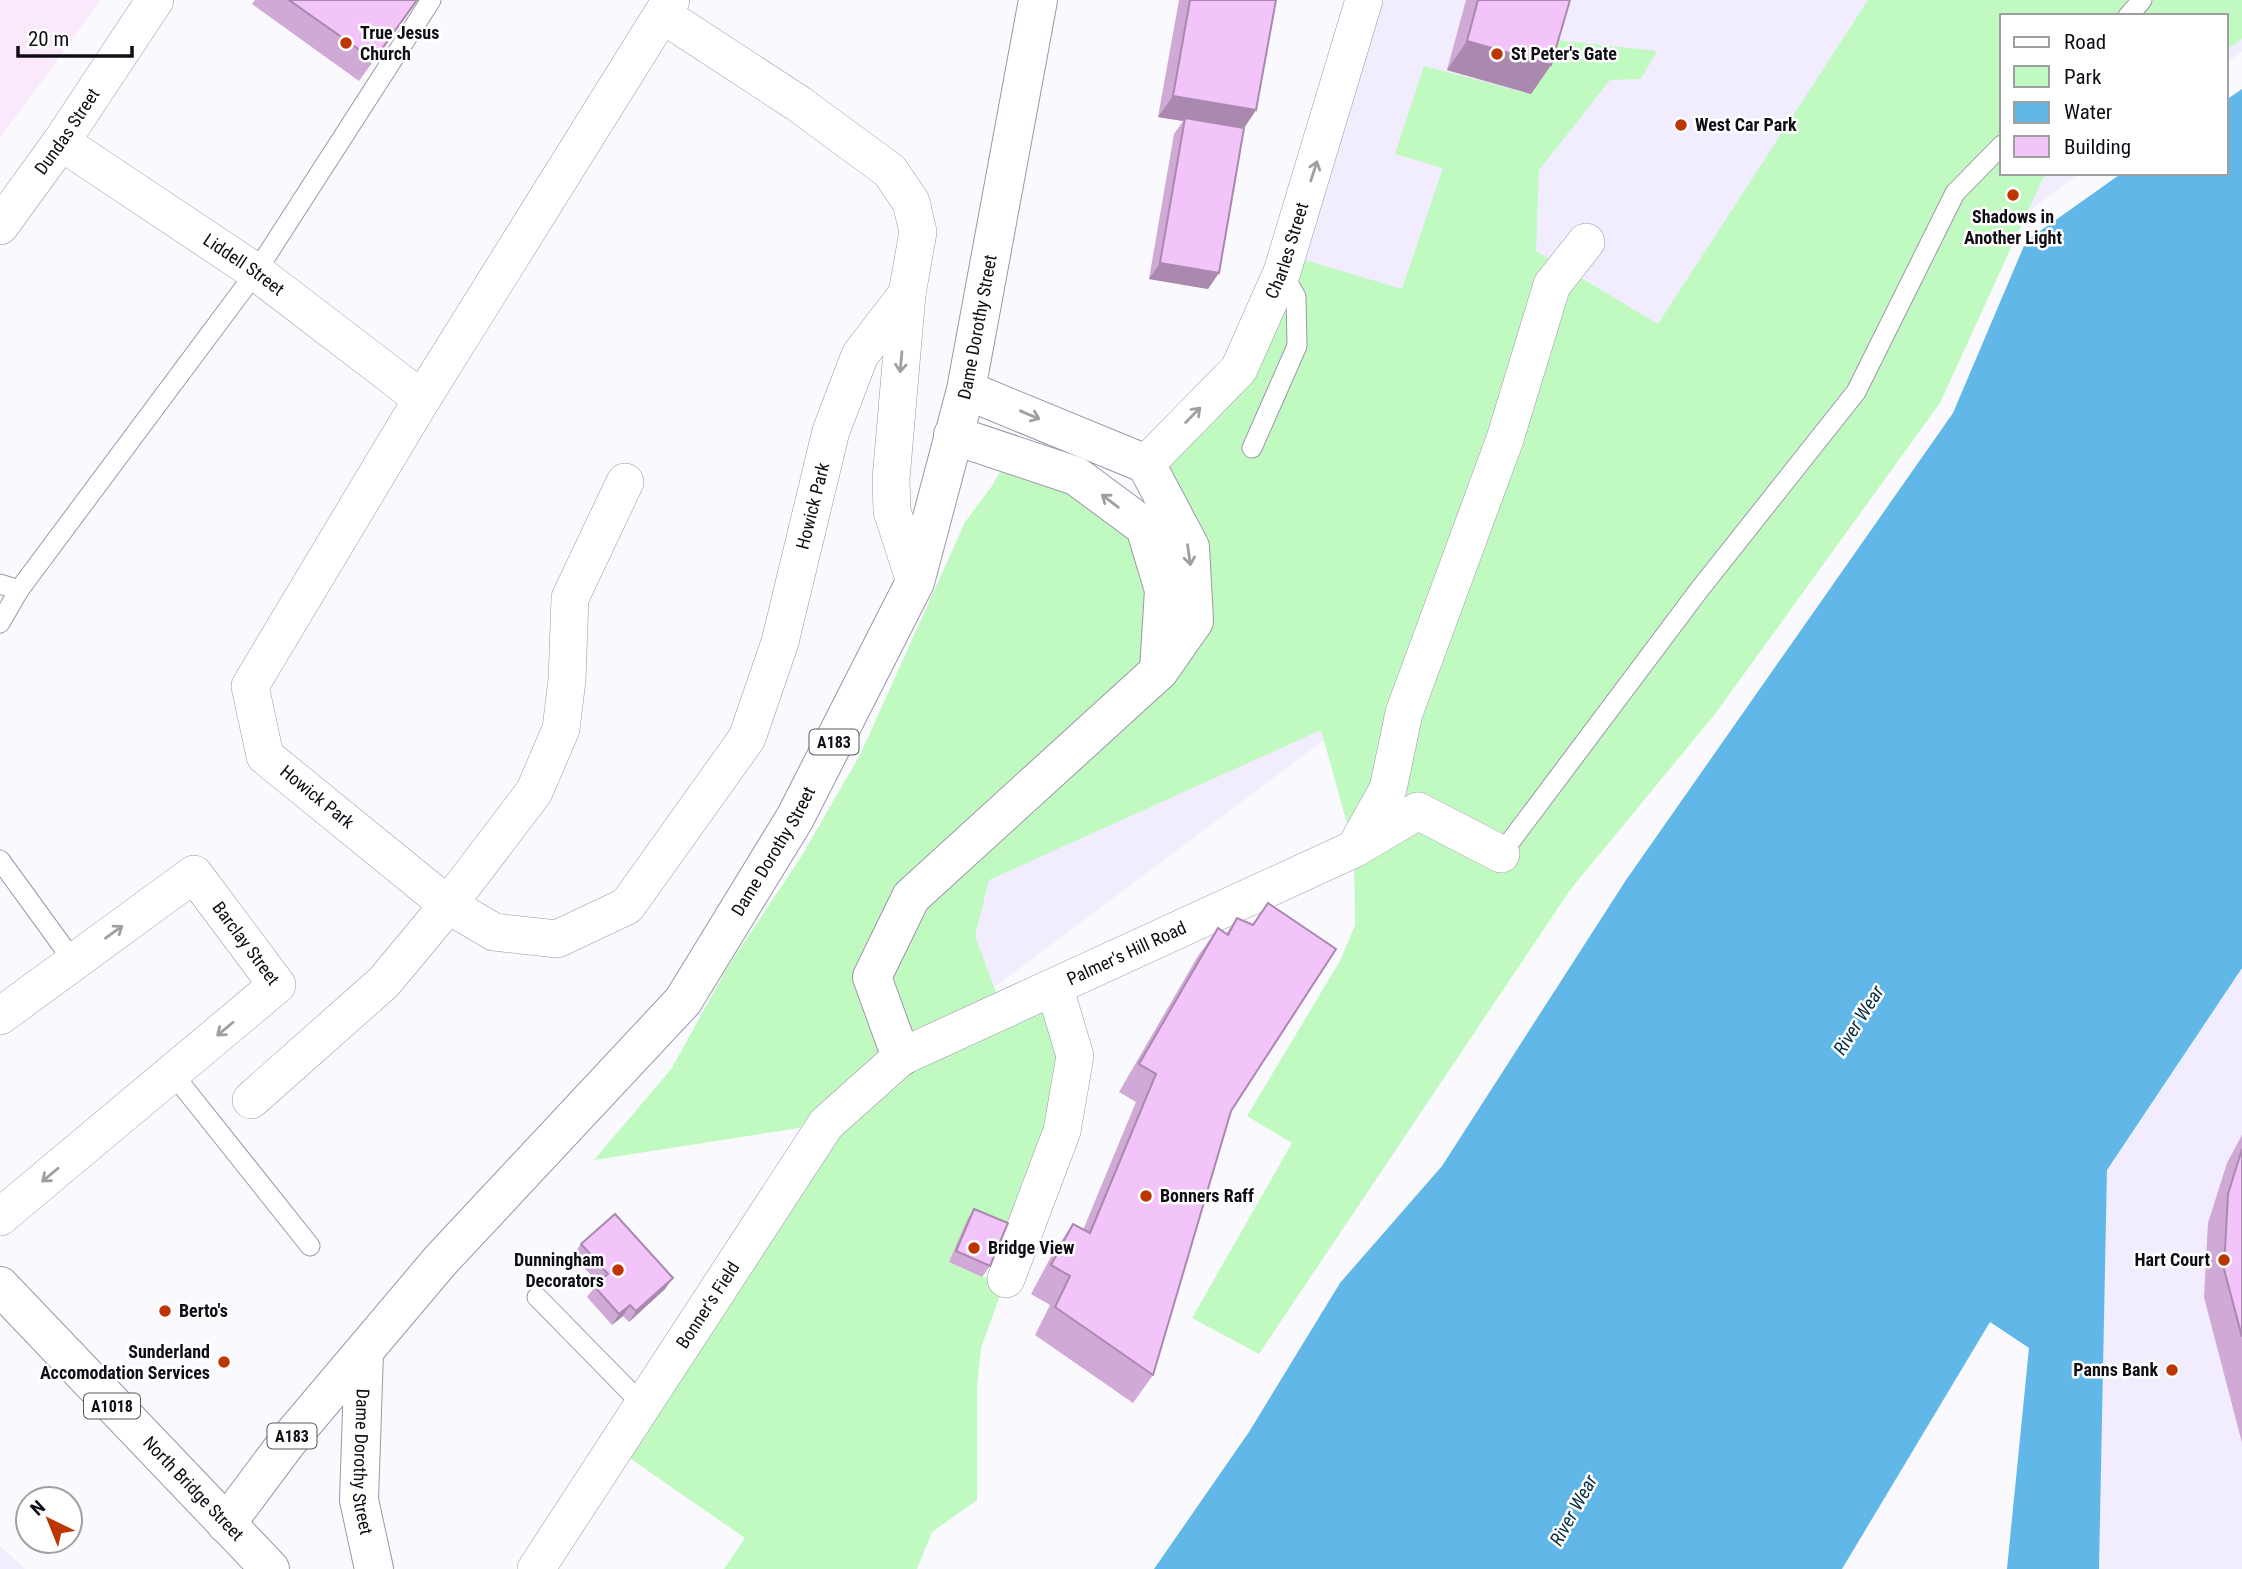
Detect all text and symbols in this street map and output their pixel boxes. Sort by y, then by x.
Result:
scale bar [18,14,131,58]
legend [2000,14,2228,175]
place label: True Jesus Church [360,22,439,64]
text: 20 m [28,27,69,51]
text: Road [2064,30,2106,54]
marker: True Jesus Church [338,35,354,51]
place label: St Peter's Gate [1511,43,1617,64]
marker: St Peter's Gate [1489,46,1505,62]
text: Park [2064,65,2102,89]
street label: Dundas Street [30,84,104,178]
text: Water [2064,100,2112,124]
place label: West Car Park [1695,114,1797,135]
marker: West Car Park [1673,117,1689,133]
text: Building [2064,135,2131,159]
one-way arrow [1309,161,1322,183]
marker: Shadows in Another Light [2005,187,2021,203]
street label: Charles Street [1261,200,1312,302]
place label: Shadows in Another Light [1964,206,2062,248]
street label: Liddell Street [200,229,288,300]
street label: Dame Dorothy Street [953,253,1001,402]
one-way arrow [895,350,908,372]
one-way arrow [1184,406,1201,423]
one-way arrow [1018,410,1040,423]
street label: Howick Park [792,460,833,551]
one-way arrow [1101,494,1120,508]
one-way arrow [1183,543,1196,566]
road number: A183 [810,730,858,754]
street label: Howick Park [276,761,358,833]
street label: Dame Dorothy Street [727,783,819,920]
street label: Barclay Street [208,897,284,989]
street label: Palmer's Hill Road [1063,916,1189,989]
one-way arrow [104,925,123,940]
water label: River Wear [1828,981,1889,1059]
one-way arrow [217,1021,235,1037]
one-way arrow [42,1167,60,1183]
place label: Bonners Raff [1160,1185,1254,1206]
marker: Bonners Raff [1138,1188,1154,1204]
place label: Bridge View [988,1237,1075,1258]
marker: Bridge View [966,1240,982,1256]
place label: Dunningham Decorators [514,1249,604,1291]
place label: Hart Court [2134,1249,2210,1270]
marker: Hart Court [2216,1252,2232,1268]
street label: Bonner's Field [672,1257,744,1352]
marker: Dunningham Decorators [610,1262,626,1278]
place label: Berto's [179,1300,228,1321]
marker: Berto's [157,1303,173,1319]
place label: Sunderland Accomodation Services [40,1341,210,1383]
marker: Sunderland Accomodation Services [216,1354,232,1370]
place label: Panns Bank [2073,1359,2158,1380]
marker: Panns Bank [2164,1362,2180,1378]
street label: Dame Dorothy Street [349,1388,377,1537]
road number: A1018 [84,1394,140,1418]
road number: A183 [268,1424,316,1448]
street label: North Bridge Street [139,1432,248,1545]
water label: River Wear [1545,1471,1602,1550]
north arrow [14,1485,84,1555]
text: N [26,1496,50,1520]

